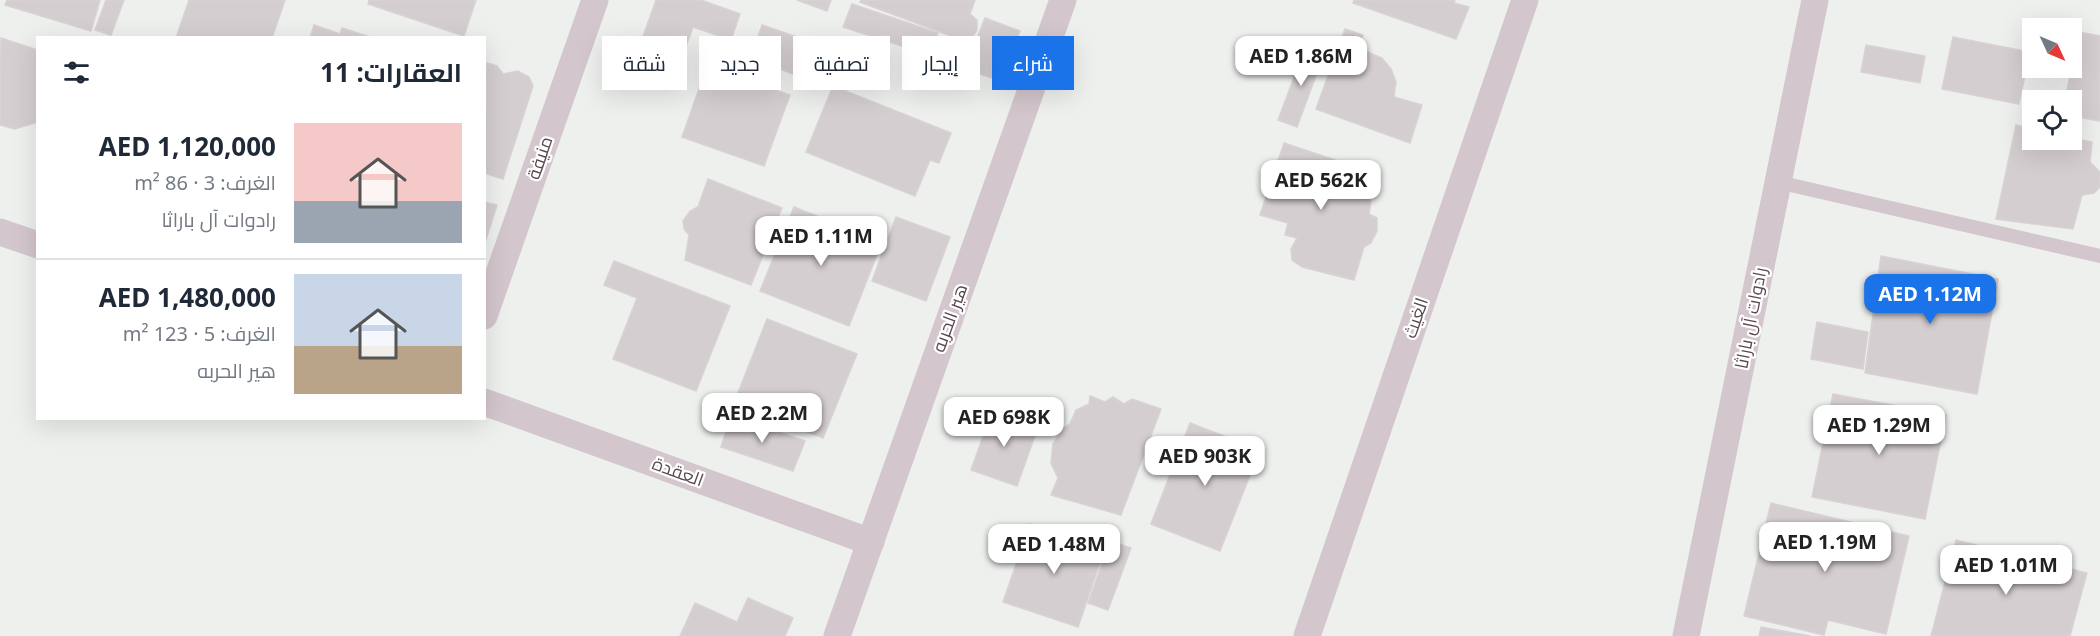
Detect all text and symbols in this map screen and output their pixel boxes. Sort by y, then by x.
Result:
north arrow [2022,18,2082,78]
map controls [2022,18,2082,150]
chip: شقة [602,36,687,90]
chip: جديد [699,36,781,90]
chip: تصفية [793,36,890,90]
chip: إيجار [902,36,980,90]
chip: شراء [992,36,1074,90]
pin: AED 1.86M [1232,36,1370,87]
text: AED 1.86M [1249,42,1353,69]
text: العقارات: 11 [320,54,462,90]
icon: filters [60,56,93,89]
button: locate [2022,90,2082,150]
text: AED 1,120,000 [99,128,276,164]
street label: منيفة [521,133,558,182]
icon: home [342,147,414,219]
pin: AED 562K [1259,160,1383,211]
text: AED 562K [1275,166,1367,193]
text: الغرف: 3 · 86 m² [134,169,276,196]
text: رادوات آل باراثا [161,206,276,233]
pin: AED 1.11M [752,216,890,267]
text: AED 1.11M [769,222,873,249]
street label: رادوات آل باراثا [1728,265,1772,371]
pin: AED 1.12M [1861,274,1999,325]
text: AED 1,480,000 [99,279,276,315]
street label: هير الحربه [926,280,972,355]
text: AED 1.12M [1878,280,1982,307]
street label: الغيث [1397,294,1433,341]
icon: home [342,298,414,370]
text: الغرف: 5 · 123 m² [123,320,276,347]
text: هير الحربه [197,357,276,384]
pin: AED 2.2M [700,393,824,444]
pin: AED 698K [942,397,1066,448]
text: AED 2.2M [716,399,808,426]
text: AED 698K [958,403,1050,430]
pin: AED 1.29M [1810,405,1948,456]
text: AED 1.29M [1827,411,1931,438]
pin: AED 903K [1143,436,1267,487]
text: AED 903K [1159,442,1251,469]
street label: العقدة [649,451,707,491]
pin: AED 1.19M [1756,522,1894,573]
pin: AED 1.48M [985,524,1123,575]
text: AED 1.19M [1773,528,1877,555]
text: AED 1.48M [1002,530,1106,557]
pin: AED 1.01M [1937,545,2075,596]
text: AED 1.01M [1954,551,2058,578]

